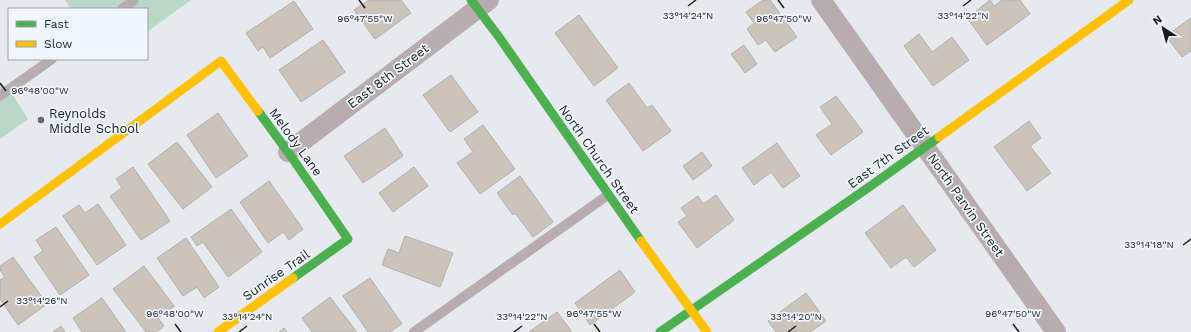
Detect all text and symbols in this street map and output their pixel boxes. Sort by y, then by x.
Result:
legend [8,8,148,60]
north arrow [1143,8,1183,48]
text: 33°14'24"N [663,10,713,21]
text: 33°14'22"N [937,10,989,21]
text: 96°47'55"W [337,13,393,24]
text: 96°47'50"W [756,13,812,24]
text: N [1150,13,1165,28]
text: Fast [44,17,69,31]
text: Slow [44,37,72,51]
street label: East 8th Street [345,40,432,111]
text: 96°48'00"W [11,85,69,96]
street label: North Church Street [556,102,642,217]
street label: Melody Lane [266,105,326,179]
place label: Reynolds Middle School [49,106,139,136]
marker: Reynolds Middle School [36,115,46,125]
street label: East 7th Street [845,122,932,191]
street label: North Parvin Street [925,151,1008,260]
text: 33°14'18"N [1124,239,1174,250]
street label: Sunrise Trail [240,246,312,304]
text: 33°14'26"N [16,295,68,306]
text: 96°48'00"W [146,308,204,319]
text: 96°47'55"W [566,308,622,319]
text: 96°47'50"W [985,308,1041,319]
text: 33°14'24"N [222,311,272,322]
text: 33°14'22"N [496,311,548,322]
text: 33°14'20"N [770,311,822,322]

